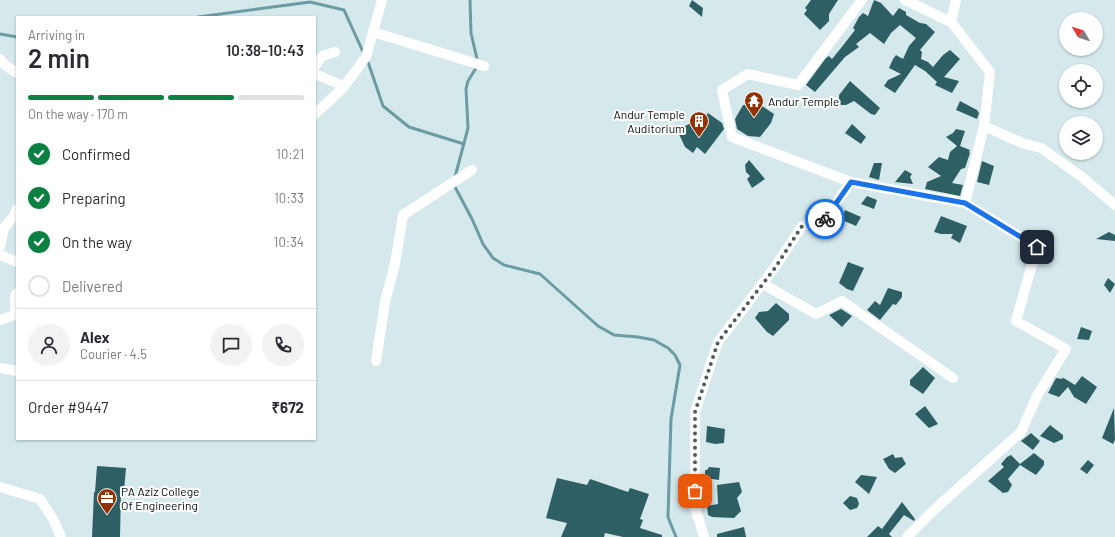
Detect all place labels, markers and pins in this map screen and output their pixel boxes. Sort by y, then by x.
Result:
temple icon: Andur Temple [743,90,765,118]
place label: Andur Temple [768,94,840,108]
place label: Andur Temple Auditorium [613,107,685,135]
building icon: Andur Temple Auditorium [688,110,710,138]
pin [1020,230,1054,264]
pin [678,474,712,508]
place label: PA Aziz College Of Engineering [121,484,199,512]
office icon: PA Aziz College Of Engineering [96,487,118,515]

